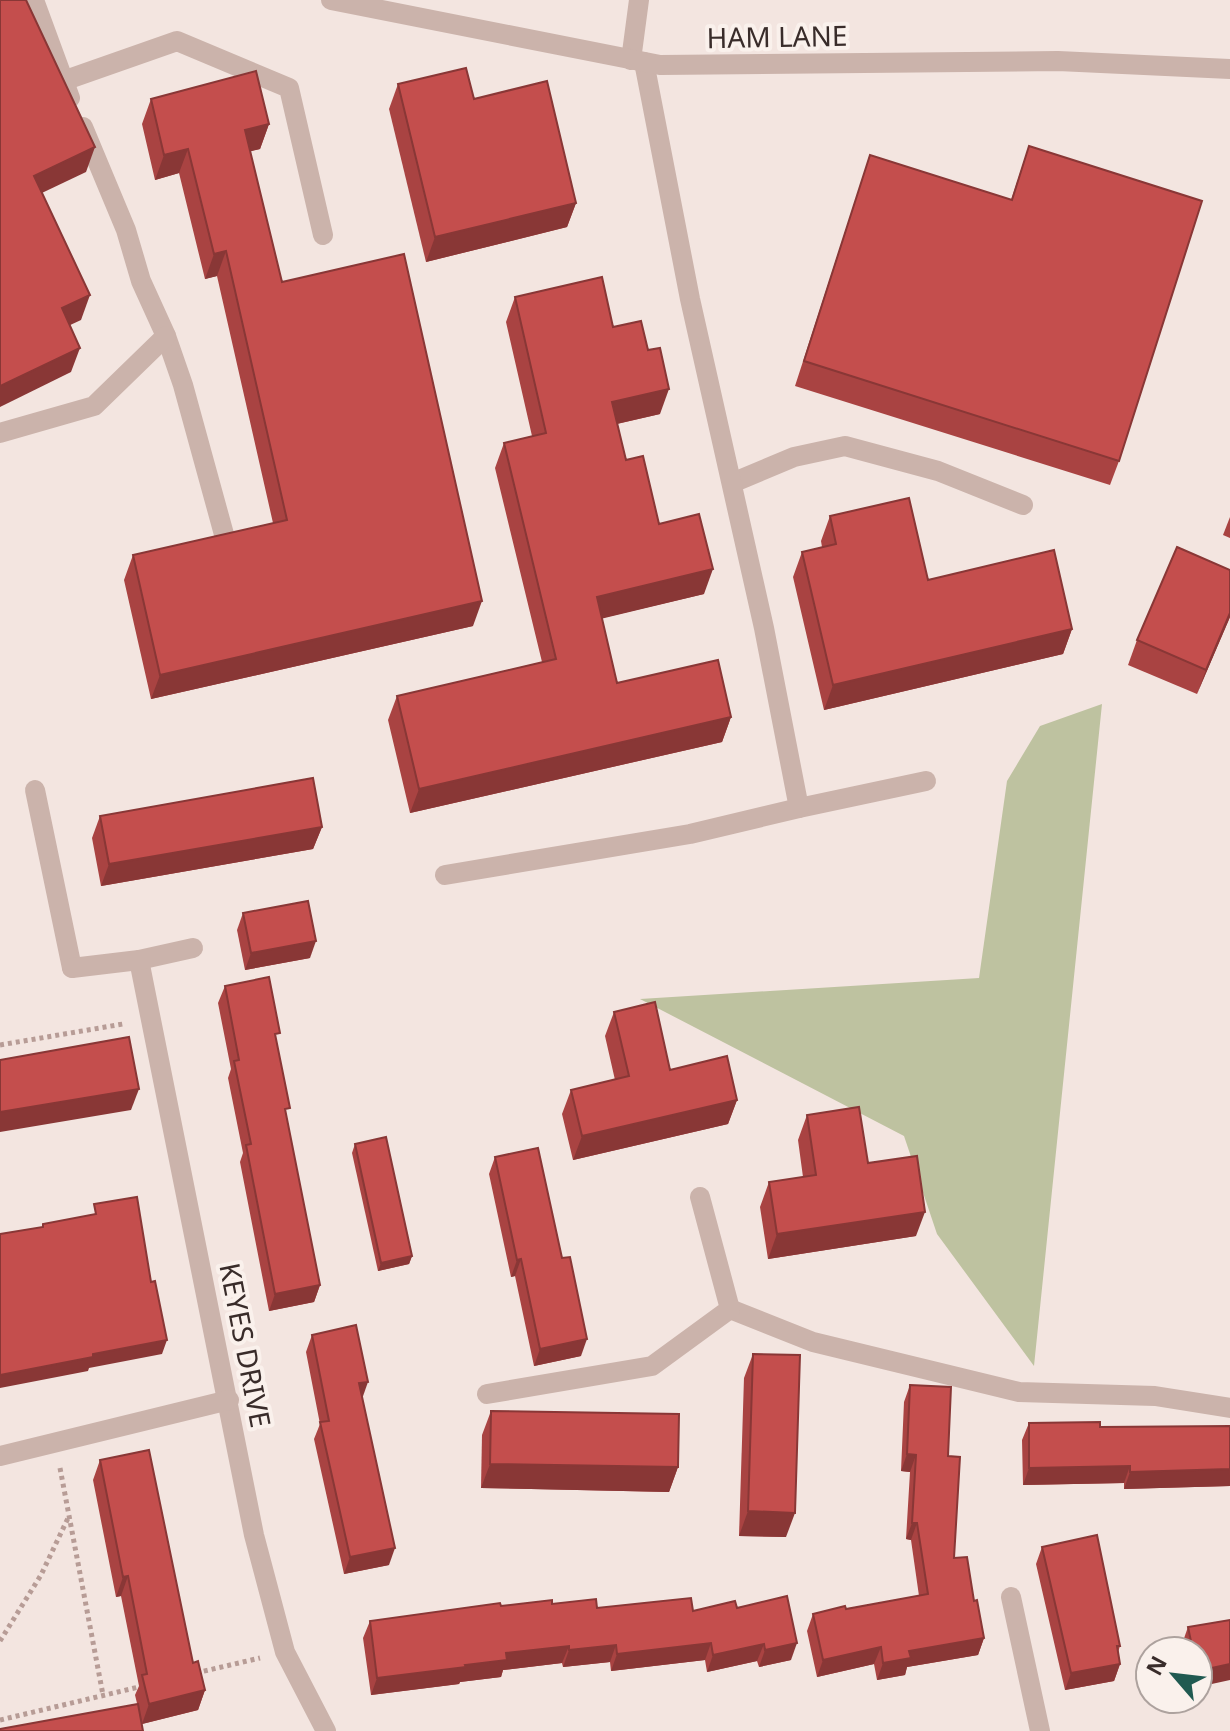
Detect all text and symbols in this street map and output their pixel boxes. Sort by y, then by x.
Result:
street label: HAM LANE [706,16,848,56]
street label: KEYES DRIVE [211,1260,281,1430]
north arrow [1134,1635,1214,1715]
text: N [1138,1650,1173,1680]

